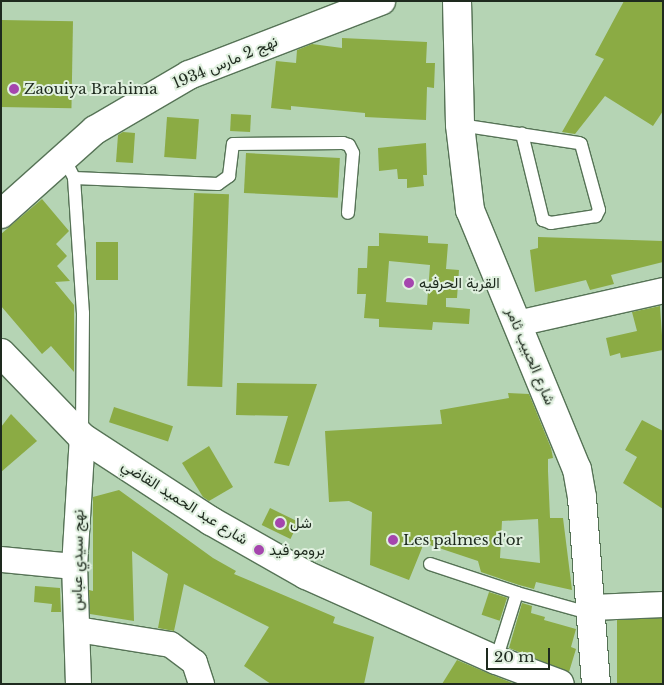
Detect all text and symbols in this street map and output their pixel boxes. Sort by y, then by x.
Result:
street label: نهج 2 مارس 1934 [170,32,280,92]
place label: Zaouiya Brahima [24,80,158,98]
marker: Zaouiya Brahima [8,83,20,95]
place label: القرية الحرفيه [419,274,500,292]
marker: القرية الحرفيه [403,277,415,289]
street label: شارع الحبيب ثامر [502,305,560,407]
street label: شارع عبد الحميد القاضي [118,456,252,548]
street label: نهج سيدي عباس [67,509,87,611]
place label: شل [290,514,312,532]
marker: شل [274,517,286,529]
place label: Les palmes d'or [403,531,523,549]
marker: Les palmes d'or [387,534,399,546]
place label: برومو فيد [269,541,325,559]
marker: برومو فيد [253,544,265,556]
scale bar [489,638,553,670]
text: 20 m [494,647,534,666]

